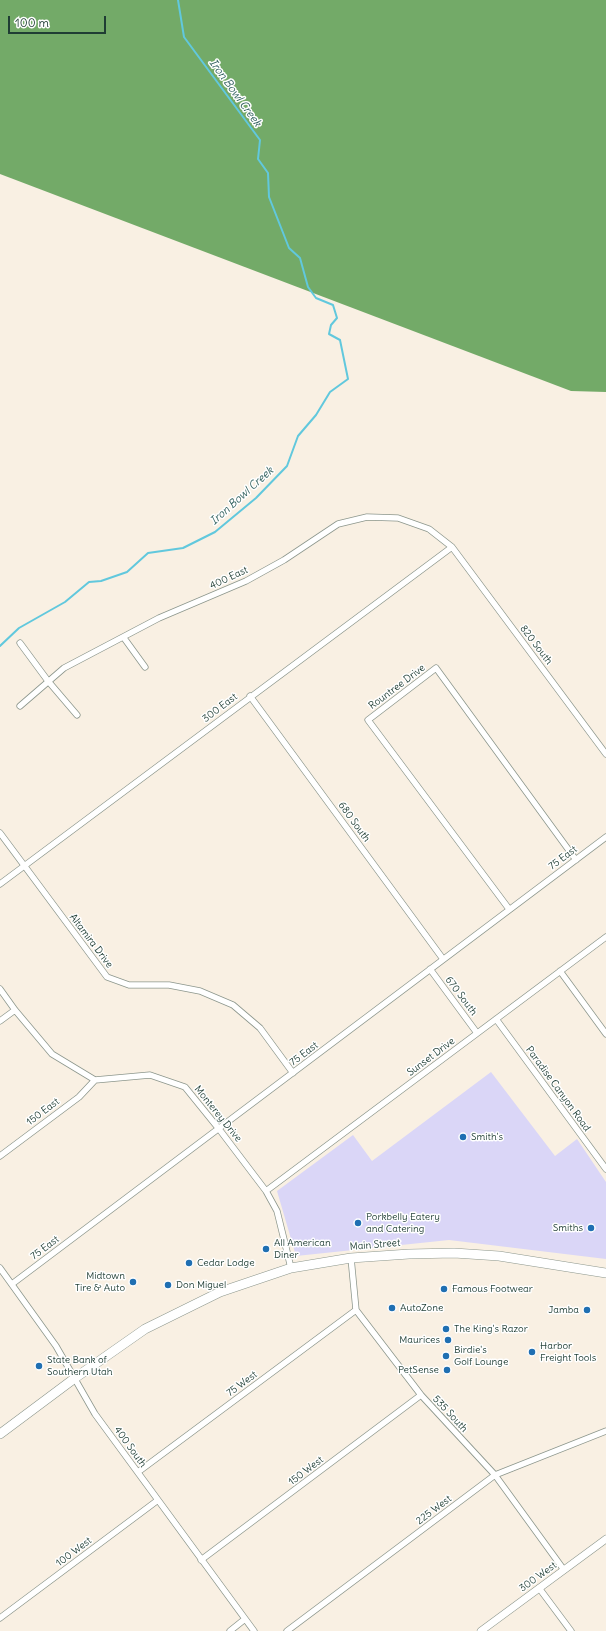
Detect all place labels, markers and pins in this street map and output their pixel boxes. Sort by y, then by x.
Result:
place label: Smith's [471,1131,503,1143]
marker: Smith's [458,1132,468,1142]
place label: Porkbelly Eatery and Catering [366,1211,440,1234]
marker: Porkbelly Eatery and Catering [353,1218,363,1228]
place label: Smiths [553,1222,583,1234]
marker: Smiths [586,1223,596,1233]
place label: All American Diner [274,1237,331,1260]
marker: All American Diner [261,1244,271,1254]
place label: Cedar Lodge [197,1257,255,1269]
marker: Cedar Lodge [184,1258,194,1268]
place label: Midtown Tire & Auto [75,1270,125,1294]
marker: Midtown Tire & Auto [128,1277,138,1287]
place label: Don Miguel [176,1279,226,1291]
marker: Don Miguel [163,1280,173,1290]
place label: Famous Footwear [452,1283,533,1295]
marker: Famous Footwear [439,1284,449,1294]
place label: AutoZone [400,1302,443,1314]
marker: AutoZone [387,1303,397,1313]
place label: Jamba [548,1304,579,1316]
marker: Jamba [582,1305,592,1315]
place label: The King's Razor [454,1323,528,1335]
marker: The King's Razor [441,1324,451,1334]
place label: Maurices [399,1334,440,1346]
marker: Maurices [443,1335,453,1345]
place label: Harbor Freight Tools [540,1340,596,1364]
place label: Birdie's Golf Lounge [454,1344,508,1368]
marker: Harbor Freight Tools [527,1347,537,1357]
marker: Birdie's Golf Lounge [441,1351,451,1361]
place label: State Bank of Southern Utah [47,1354,112,1378]
marker: State Bank of Southern Utah [34,1361,44,1371]
place label: PetSense [398,1364,439,1376]
marker: PetSense [442,1365,452,1375]

